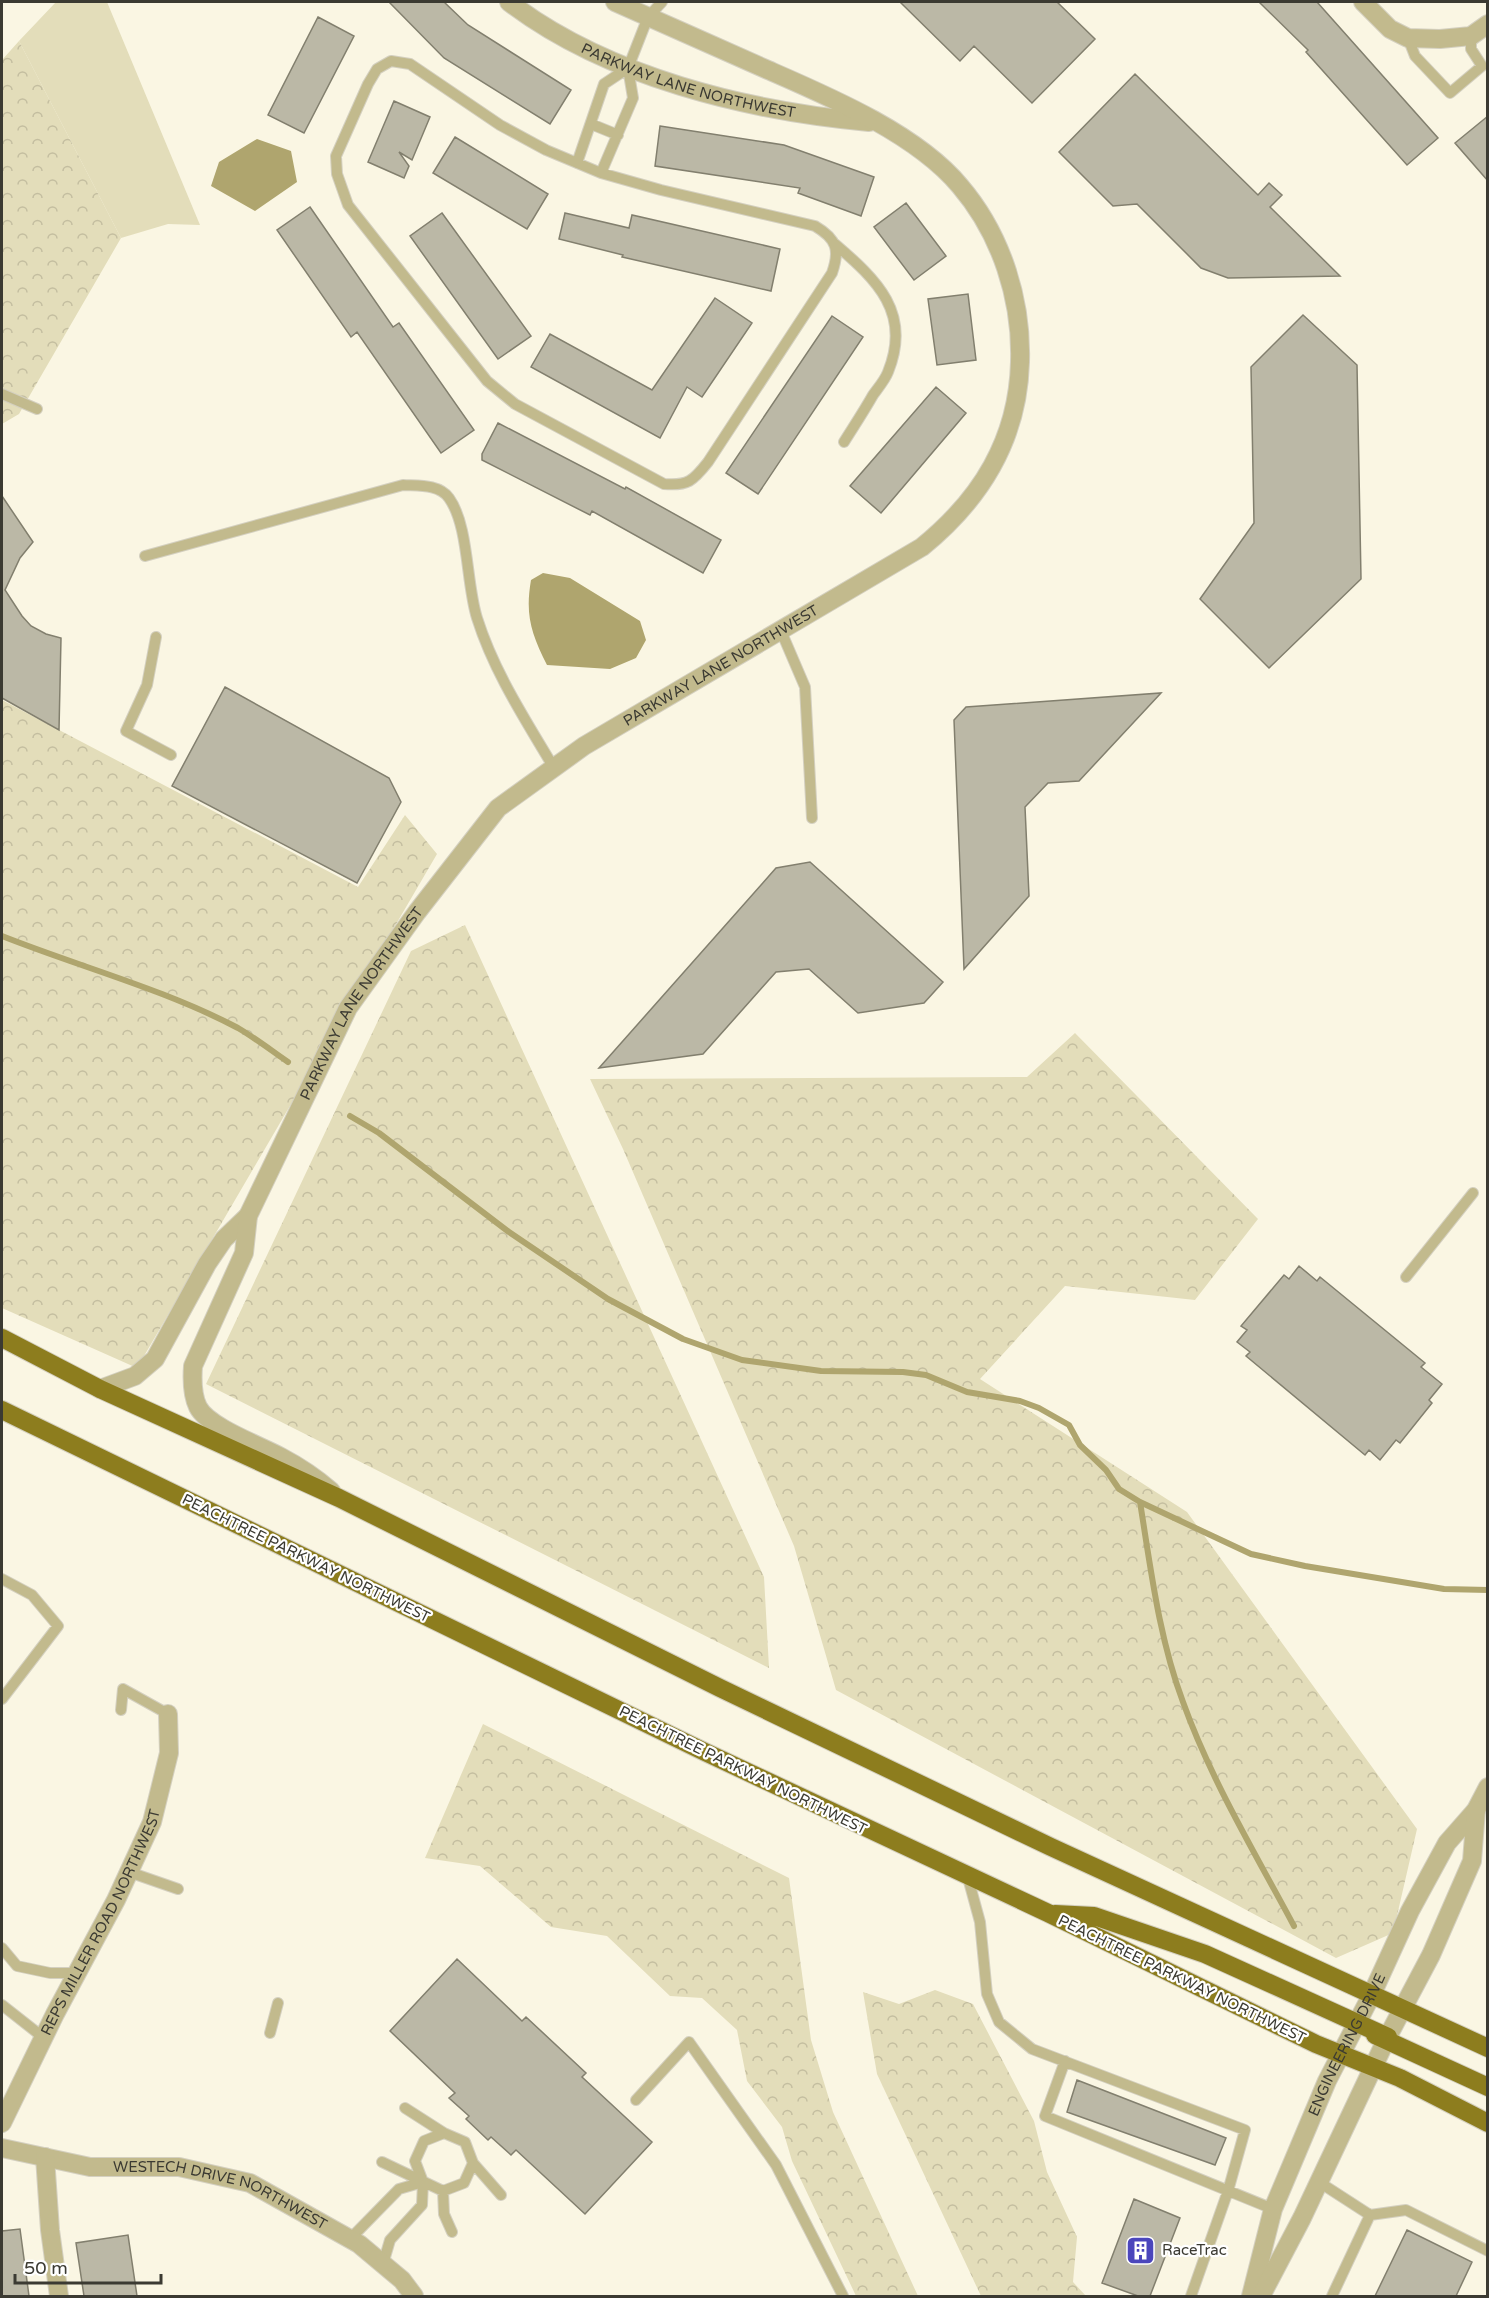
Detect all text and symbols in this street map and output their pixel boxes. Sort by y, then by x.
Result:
street label: PARKWAY LANE NORTHWEST [578,39,797,122]
street label: PARKWAY LANE NORTHWEST [620,601,822,730]
street label: PARKWAY LANE NORTHWEST [296,903,427,1103]
street label: PEACHTREE PARKWAY NORTHWEST [179,1490,433,1626]
street label: PEACHTREE PARKWAY NORTHWEST [616,1702,870,1838]
street label: REPS MILLER ROAD NORTHWEST [37,1807,164,2038]
street label: PEACHTREE PARKWAY NORTHWEST [1055,1911,1309,2047]
street label: ENGINEERING DRIVE [1304,1970,1389,2119]
street label: WESTECH DRIVE NORTHWEST [113,2157,330,2233]
building icon: RaceTrac [1125,2234,1157,2266]
place label: RaceTrac [1162,2241,1227,2259]
scale bar [15,2247,160,2285]
text: 50 m [24,2257,68,2279]

